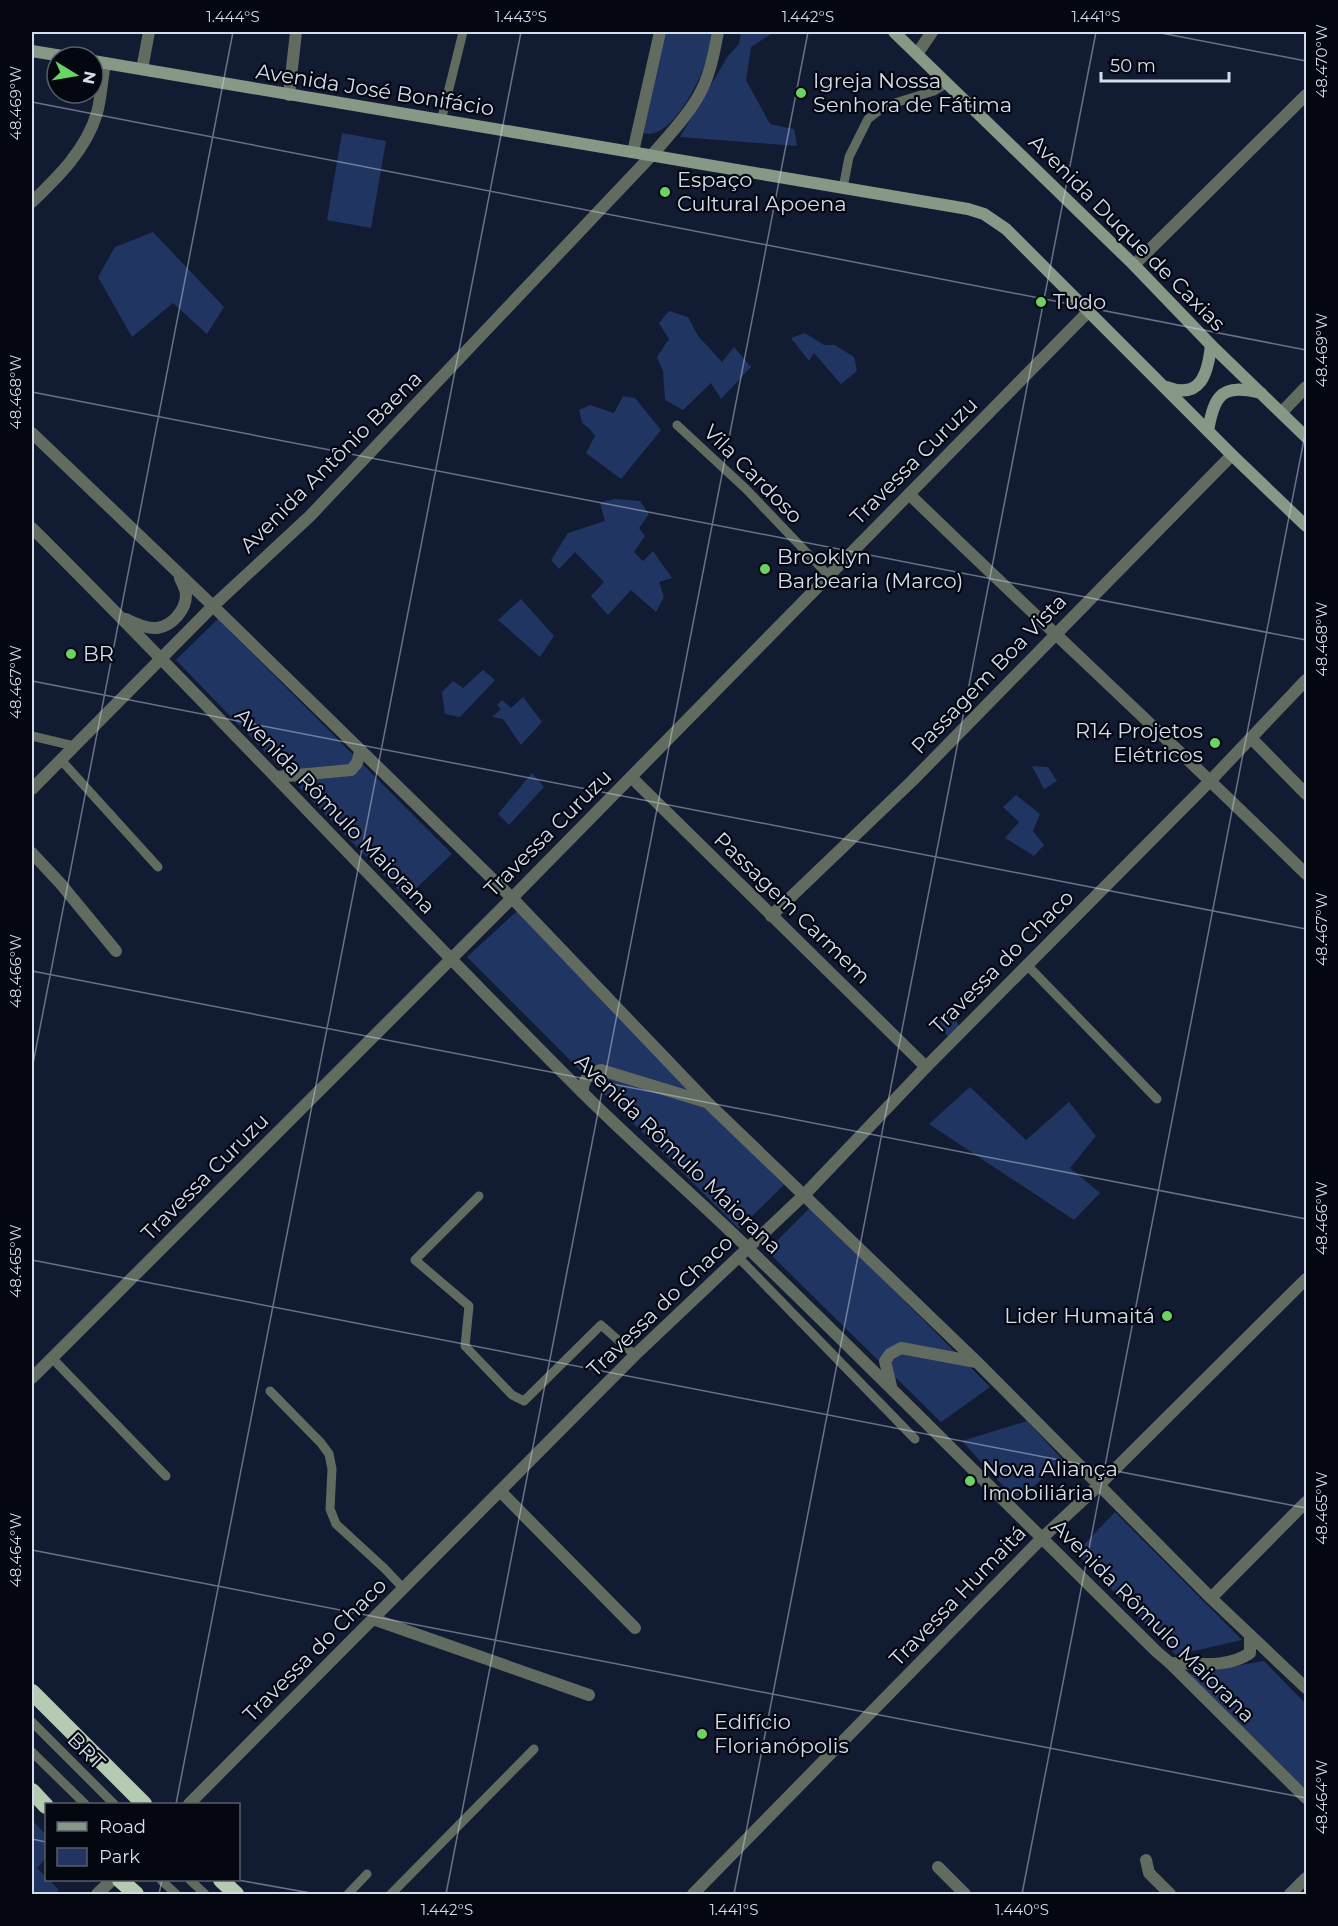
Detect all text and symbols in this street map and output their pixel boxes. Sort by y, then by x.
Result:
text: 1.444°S [206,7,260,26]
text: 1.443°S [495,7,547,26]
text: 1.442°S [782,7,834,26]
text: 1.441°S [1071,7,1121,26]
text: 48.470°W [1312,24,1331,98]
north arrow [45,45,105,105]
scale bar [1101,45,1228,83]
text: 50 m [1110,55,1156,77]
street label: Avenida José Bonifácio [254,58,496,121]
text: 48.469°W [6,65,25,140]
place label: Igreja Nossa Senhora de Fátima [813,68,1012,117]
text: N [79,70,100,86]
marker: Igreja Nossa Senhora de Fátima [794,86,808,100]
street label: Avenida Duque de Caxias [1024,129,1231,336]
place label: Espaço Cultural Apoena [677,167,847,216]
marker: Espaço Cultural Apoena [658,185,672,199]
place label: Tudo [1053,289,1106,314]
marker: Tudo [1034,295,1048,309]
text: 48.469°W [1312,312,1331,387]
text: 48.468°W [6,354,25,429]
street label: Avenida Antônio Baena [235,366,427,558]
street label: Travessa Curuzu [845,392,982,529]
street label: Vila Cardoso [699,419,808,528]
place label: Brooklyn Barbearia (Marco) [777,544,964,593]
marker: Brooklyn Barbearia (Marco) [758,562,772,576]
street label: Passagem Boa Vista [906,589,1071,759]
text: 48.468°W [1312,601,1331,676]
place label: BR [83,641,114,666]
text: 48.467°W [6,645,25,719]
marker: BR [64,647,78,661]
street label: Avenida Rômulo Maiorana [230,702,441,919]
place label: R14 Projetos Elétricos [1075,718,1203,767]
marker: R14 Projetos Elétricos [1208,736,1222,750]
street label: Travessa Curuzu [479,764,616,901]
street label: Passagem Carmem [709,827,876,989]
street label: Travessa do Chaco [925,885,1079,1039]
text: 48.467°W [1312,892,1331,966]
text: 48.466°W [6,934,25,1008]
street label: Avenida Rômulo Maiorana [570,1048,787,1259]
street label: Travessa Curuzu [136,1108,273,1245]
text: 48.466°W [1312,1181,1331,1255]
text: 48.465°W [6,1224,25,1298]
street label: Travessa do Chaco [582,1230,738,1382]
place label: Lider Humaitá [1004,1303,1155,1328]
marker: Lider Humaitá [1160,1309,1174,1323]
place label: Nova Aliança Imobiliária [982,1456,1118,1505]
text: 48.465°W [1312,1471,1331,1545]
marker: Nova Aliança Imobiliária [963,1474,977,1488]
text: 48.464°W [6,1512,25,1587]
street label: Avenida Rômulo Maiorana [1047,1514,1260,1727]
street label: Travessa Humaitá [884,1520,1031,1671]
street label: Travessa do Chaco [238,1573,392,1727]
place label: Edifício Florianópolis [714,1709,849,1758]
street label: BRT [62,1727,110,1775]
marker: Edifício Florianópolis [695,1727,709,1741]
text: 48.464°W [1312,1759,1331,1834]
legend [45,1803,240,1881]
text: Road [99,1816,146,1838]
text: Park [99,1846,140,1868]
text: 1.442°S [421,1900,473,1919]
text: 1.441°S [709,1900,759,1919]
text: 1.440°S [995,1900,1049,1919]

